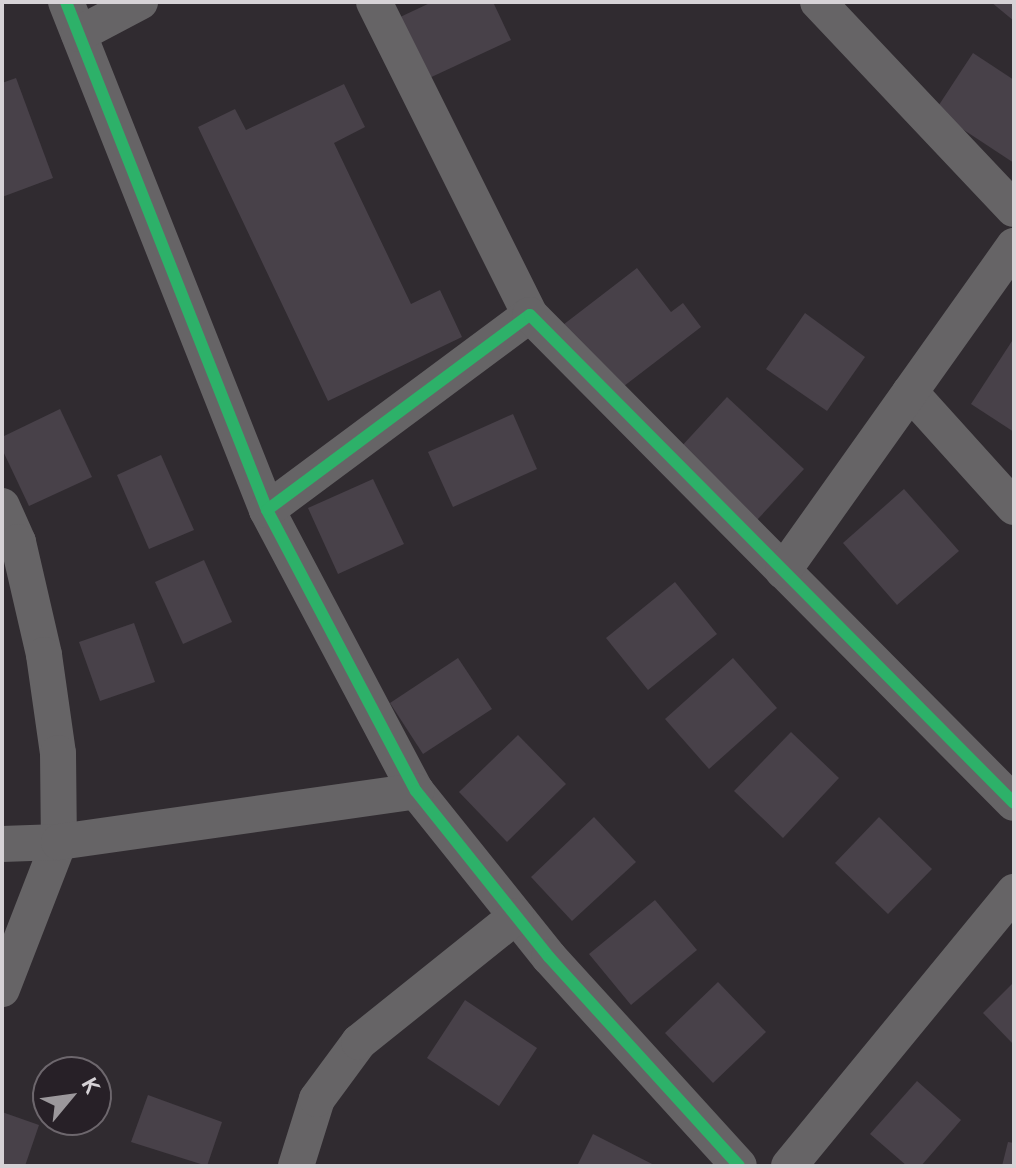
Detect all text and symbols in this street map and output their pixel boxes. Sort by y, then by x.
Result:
north arrow [32,1056,112,1136]
text: K [77,1073,106,1098]

